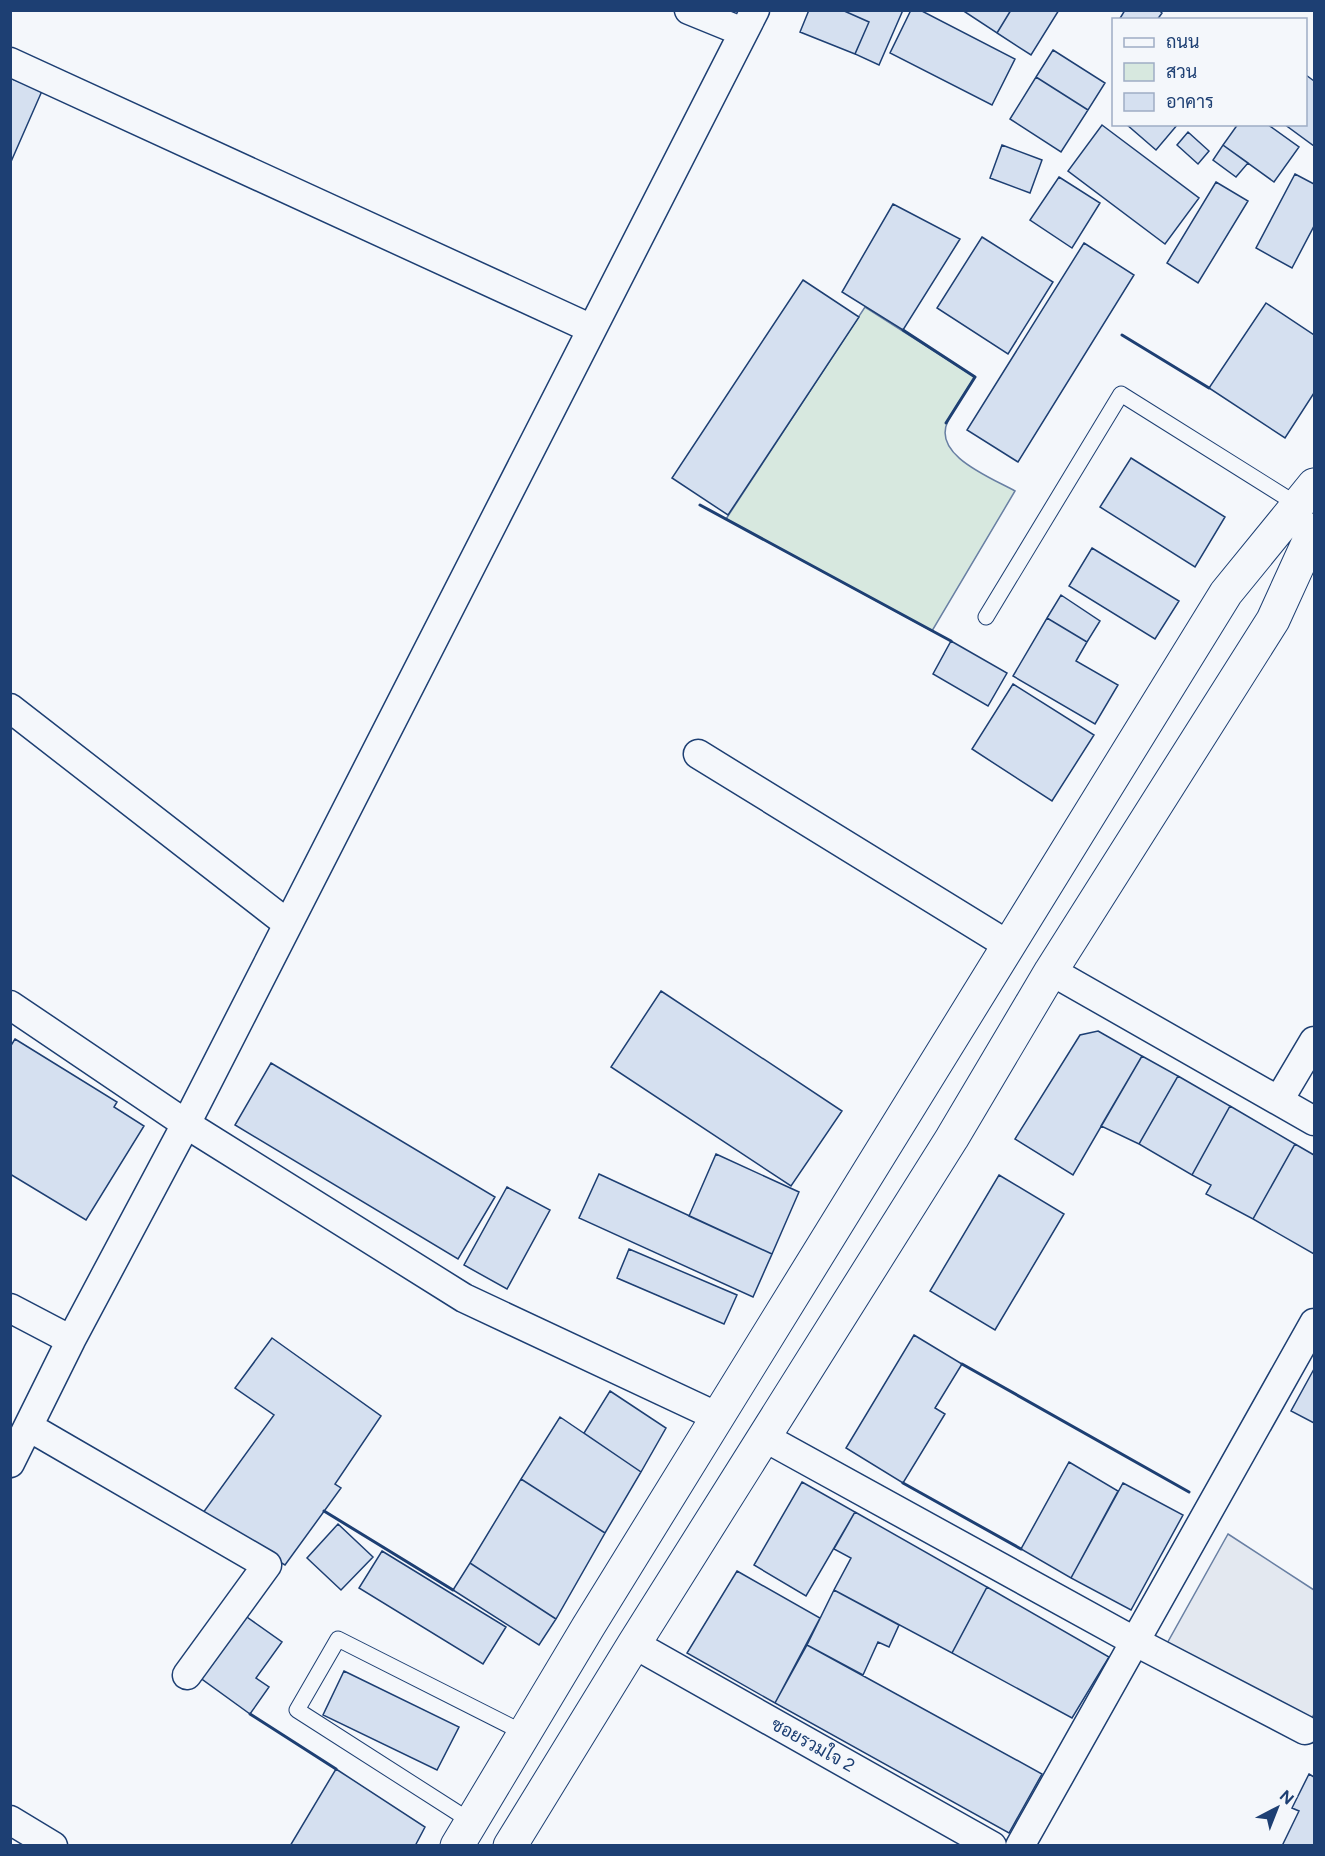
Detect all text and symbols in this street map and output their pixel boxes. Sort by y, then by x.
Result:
legend [1112,18,1307,126]
text: ถนน [1166,31,1199,53]
text: สวน [1166,61,1197,83]
text: อาคาร [1166,91,1214,113]
street label: ซอยรวมใจ 2 [767,1711,860,1777]
north arrow [1247,1778,1307,1838]
text: N [1276,1786,1298,1808]

